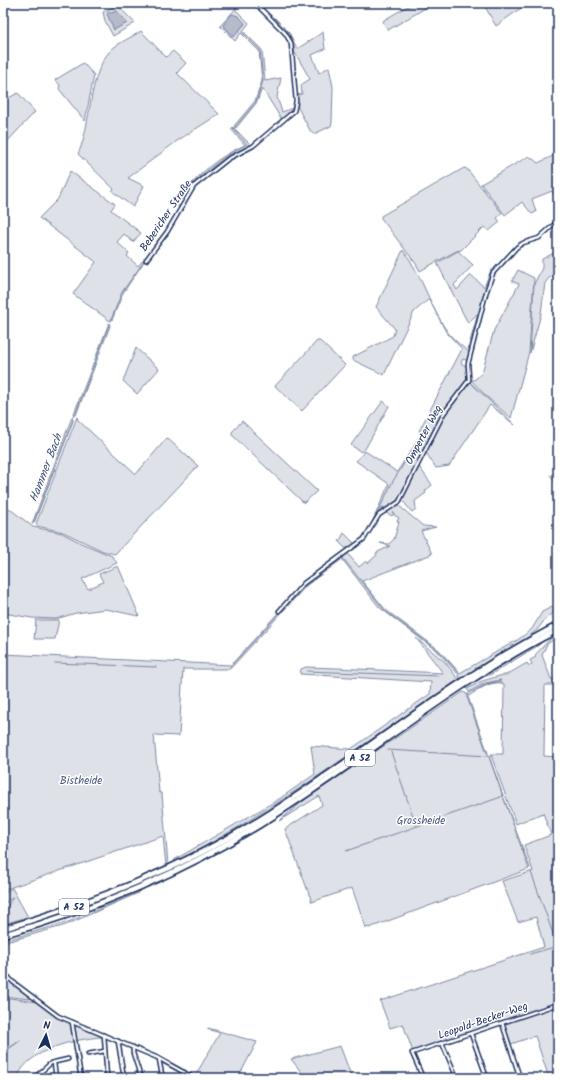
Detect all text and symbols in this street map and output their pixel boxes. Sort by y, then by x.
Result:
street label: Bebericher Straße [135,177,197,255]
street label: Omperter Weg [401,402,447,468]
water label: Hammer Bach [24,430,68,505]
road number: A 52 [345,750,375,766]
park label: Bistheide [60,772,102,790]
park label: Grossheide [397,812,445,830]
road number: A 52 [59,899,89,915]
street label: Leopold-Becker-Weg [436,997,530,1045]
north arrow [26,1015,66,1055]
text: N [43,1017,51,1035]

